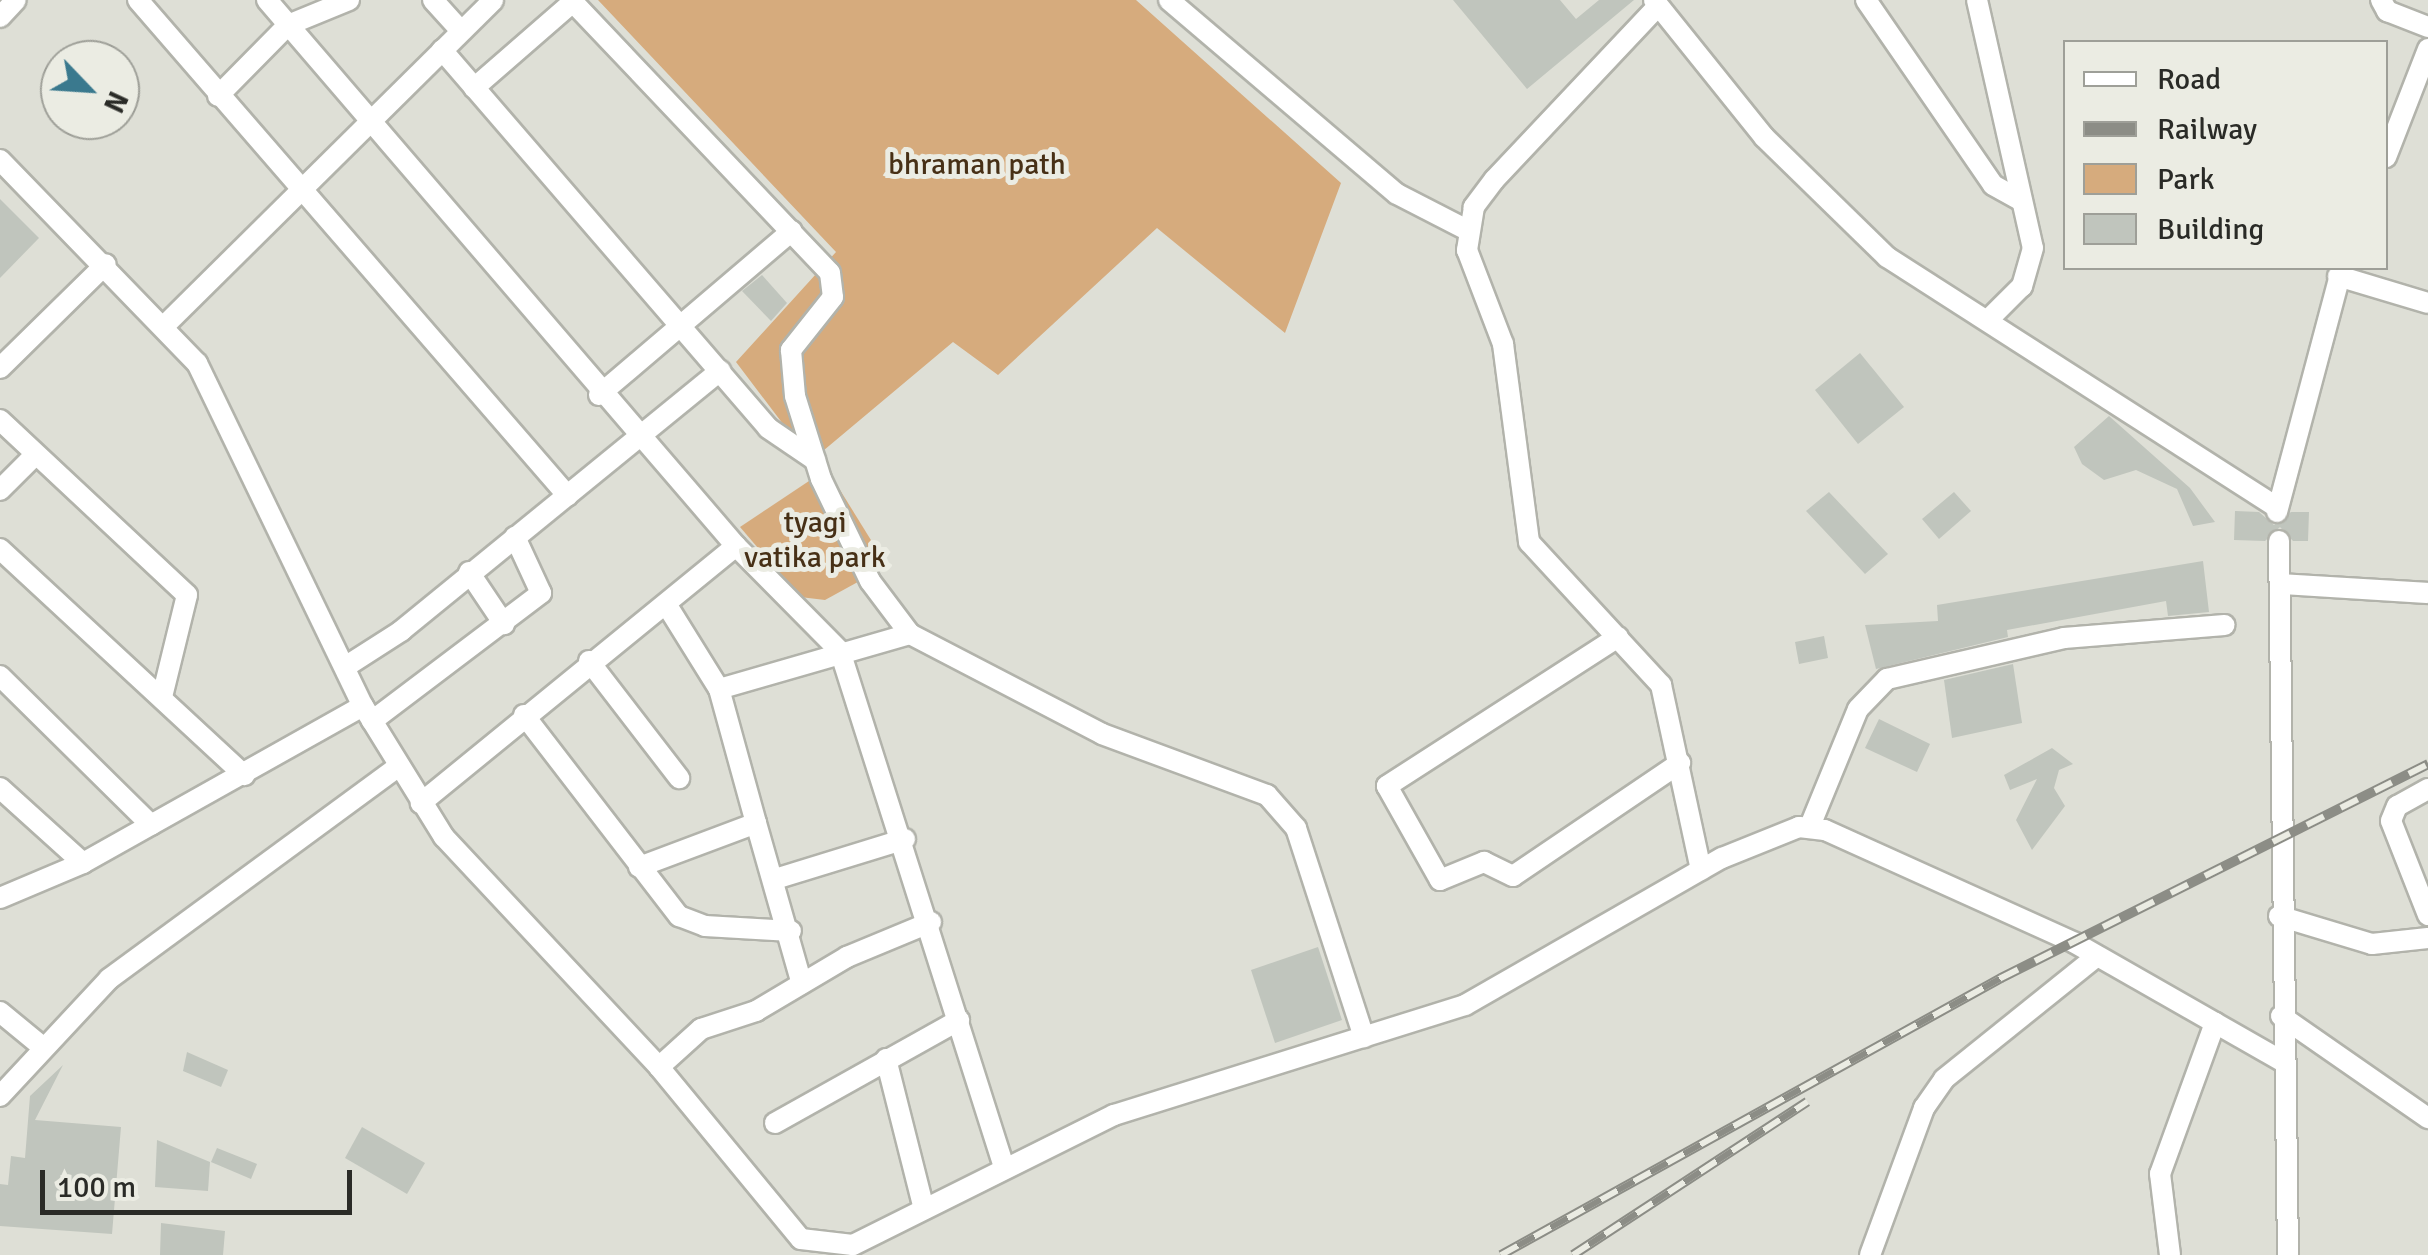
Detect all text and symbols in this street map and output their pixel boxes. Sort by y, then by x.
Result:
north arrow [40,40,140,140]
legend [2063,40,2388,270]
text: Road [2157,61,2221,98]
text: N [96,86,135,118]
text: Railway [2157,111,2257,148]
park label: bhraman path [888,147,1066,183]
text: Park [2157,161,2215,198]
text: Building [2157,211,2264,248]
park label: tyagi vatika park [744,505,886,576]
scale bar [45,1150,358,1212]
text: 100 m [57,1169,136,1206]

